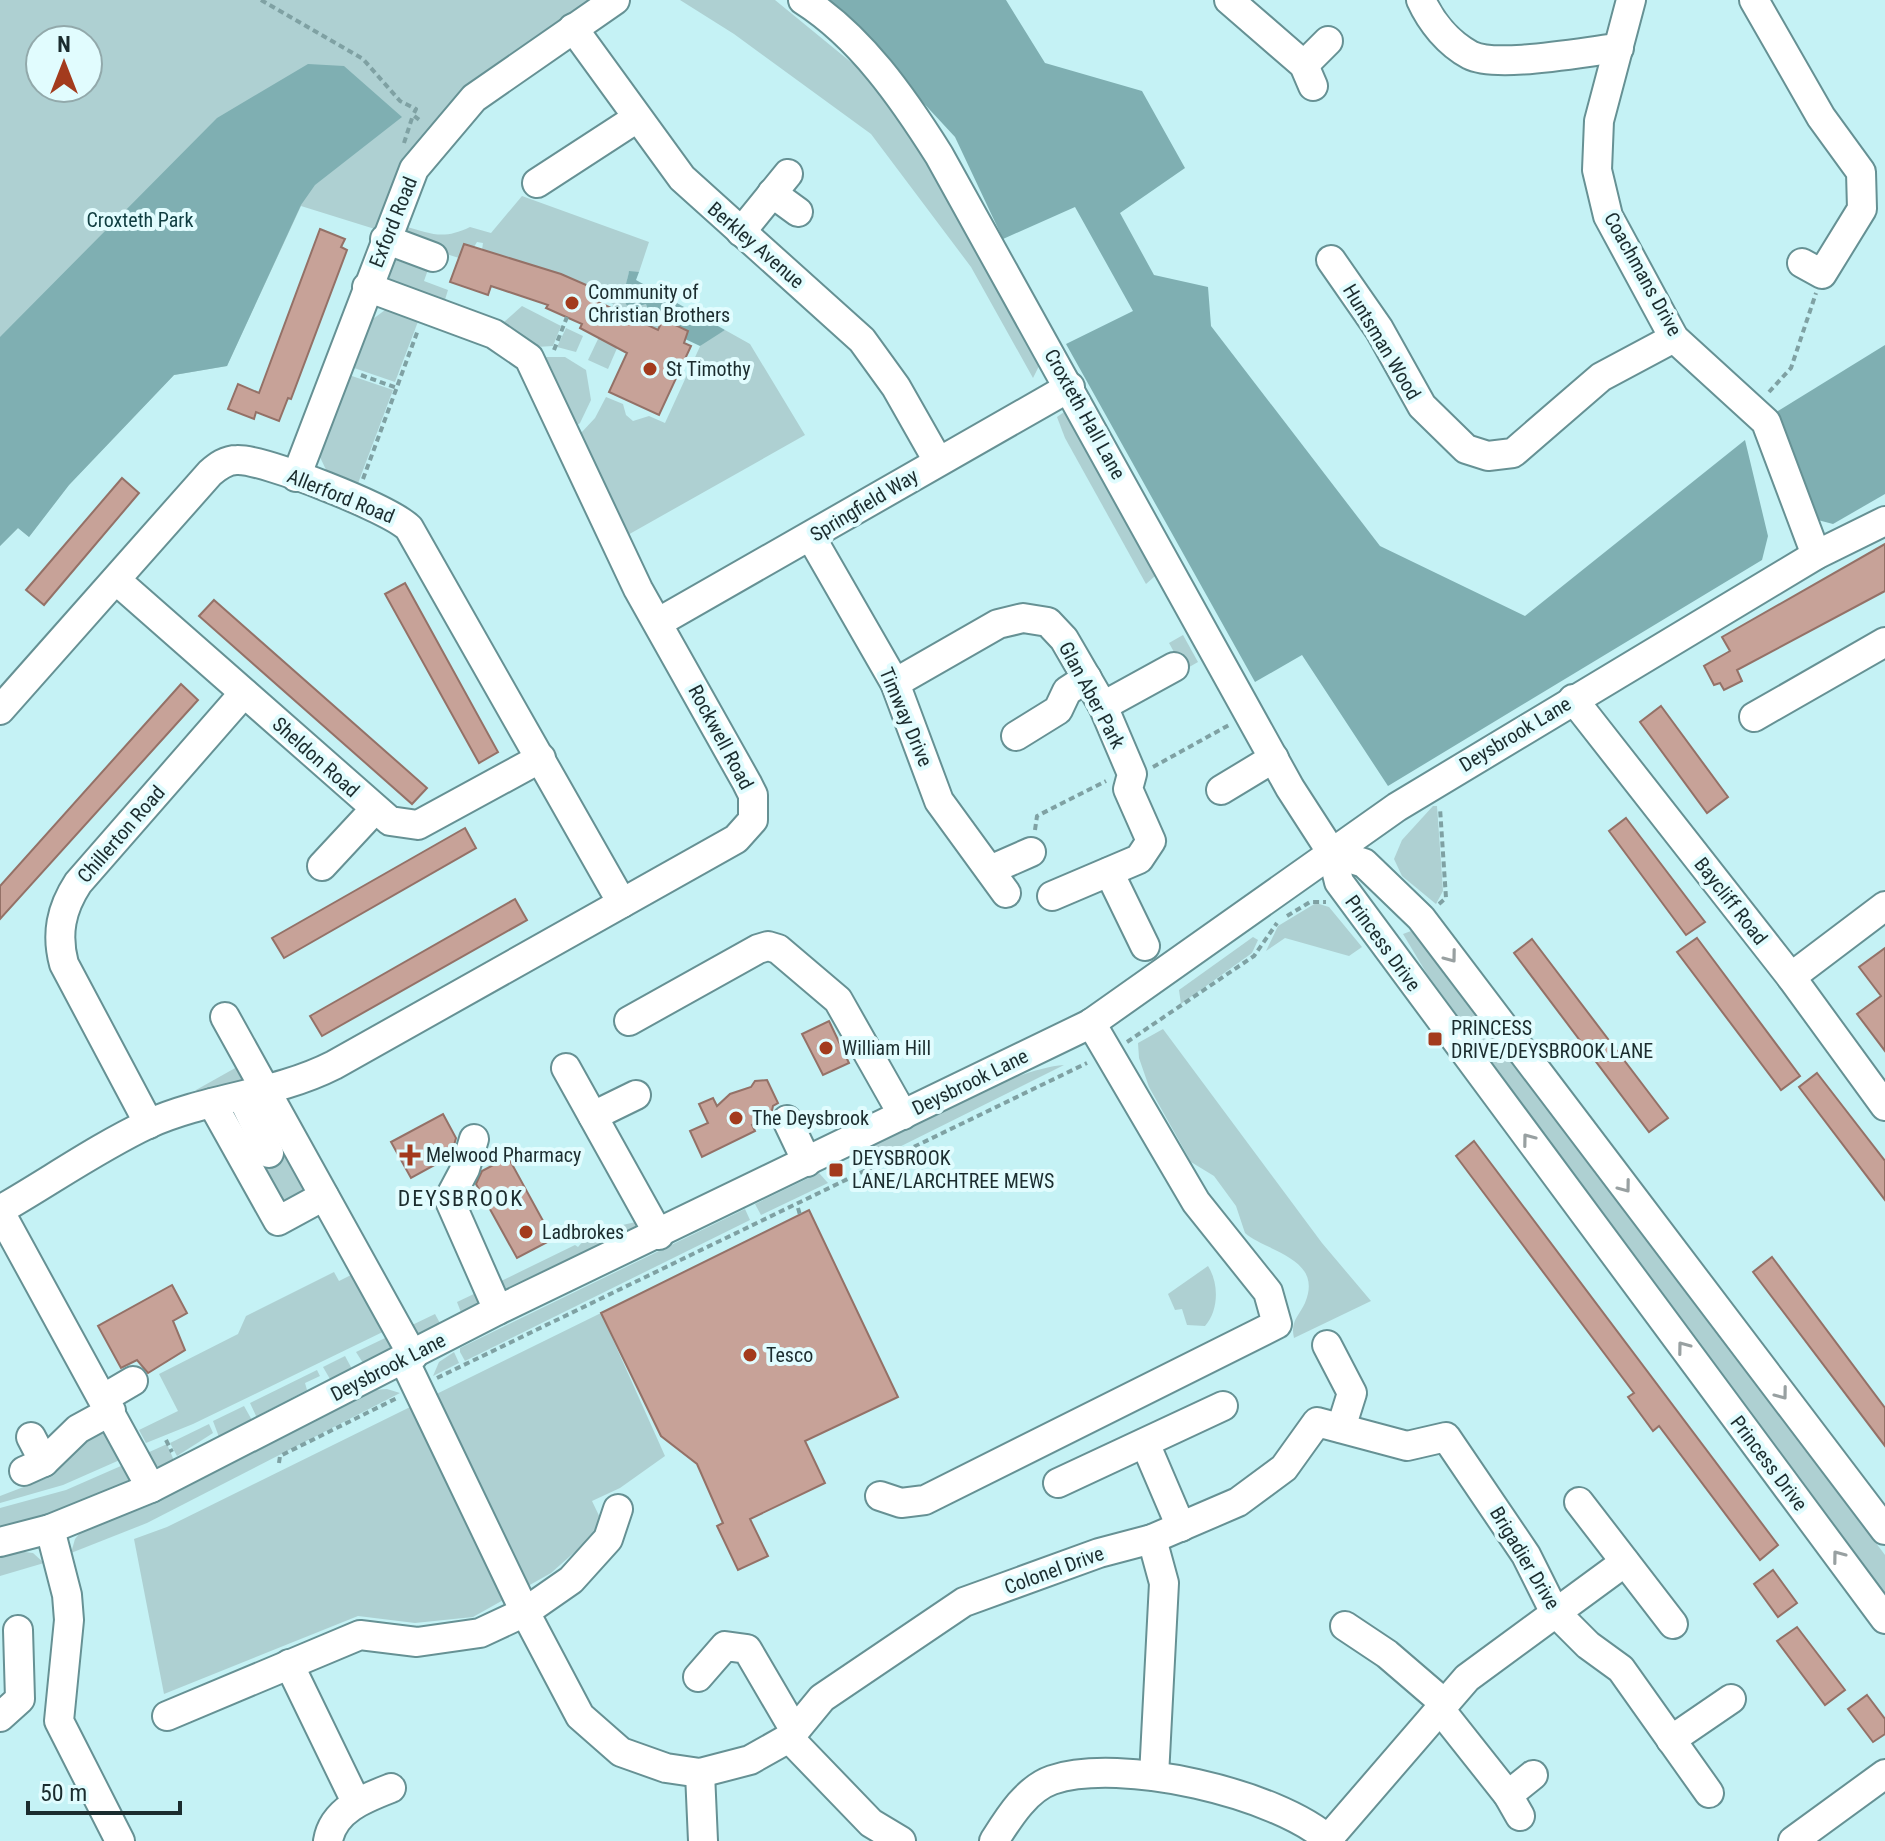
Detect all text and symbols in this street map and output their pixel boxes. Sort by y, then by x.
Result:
north arrow [24,24,104,104]
text: N [57,32,71,57]
street label: Exford Road [364,173,422,271]
street label: Berkley Avenue [703,197,809,293]
park label: Croxteth Park [87,208,193,232]
street label: Coachmans Drive [1599,208,1687,340]
place label: Community of Christian Brothers [588,280,730,327]
street label: Huntsman Wood [1338,280,1426,404]
marker: Community of Christian Brothers [563,294,581,312]
street label: Croxteth Hall Lane [1039,345,1131,483]
place label: St Timothy [666,357,751,381]
marker: St Timothy [641,360,659,378]
street label: Springfield Way [806,463,922,547]
street label: Allerford Road [284,464,398,528]
street label: Glan Aber Park [1054,638,1130,752]
street label: Timway Drive [874,664,938,770]
street label: Rockwell Road [683,681,759,793]
street label: Deysbrook Lane [1455,691,1575,777]
street label: Sheldon Road [268,712,364,802]
street label: Chillerton Road [72,780,170,888]
street label: Baycliff Road [1689,852,1773,950]
street label: Princess Drive [1340,890,1426,996]
one-way arrow [1442,948,1456,963]
place label: PRINCESS DRIVE/DEYSBROOK LANE [1451,1016,1653,1063]
marker: PRINCESS DRIVE/DEYSBROOK LANE [1426,1030,1444,1048]
place label: William Hill [842,1036,931,1060]
marker: William Hill [817,1039,835,1057]
street label: Deysbrook Lane [908,1044,1032,1120]
place label: The Deysbrook [752,1106,869,1130]
marker: The Deysbrook [727,1109,745,1127]
one-way arrow [1524,1133,1538,1147]
place label: Melwood Pharmacy [426,1143,581,1167]
marker: Melwood Pharmacy [401,1146,419,1164]
place label: DEYSBROOK LANE/LARCHTREE MEWS [852,1146,1054,1193]
marker: DEYSBROOK LANE/LARCHTREE MEWS [827,1161,845,1179]
one-way arrow [1615,1178,1629,1193]
district label: DEYSBROOK [398,1186,524,1211]
place label: Ladbrokes [542,1220,624,1244]
marker: Ladbrokes [517,1223,535,1241]
street label: Deysbrook Lane [327,1328,449,1406]
one-way arrow [1679,1342,1693,1356]
place label: Tesco [766,1343,813,1367]
marker: Tesco [741,1346,759,1364]
one-way arrow [1772,1385,1786,1400]
street label: Princess Drive [1725,1411,1813,1515]
street label: Brigadier Drive [1485,1502,1565,1614]
street label: Colonel Drive [1001,1541,1107,1599]
one-way arrow [1834,1550,1848,1565]
scale bar [28,1765,180,1815]
text: 50 m [40,1779,87,1807]

